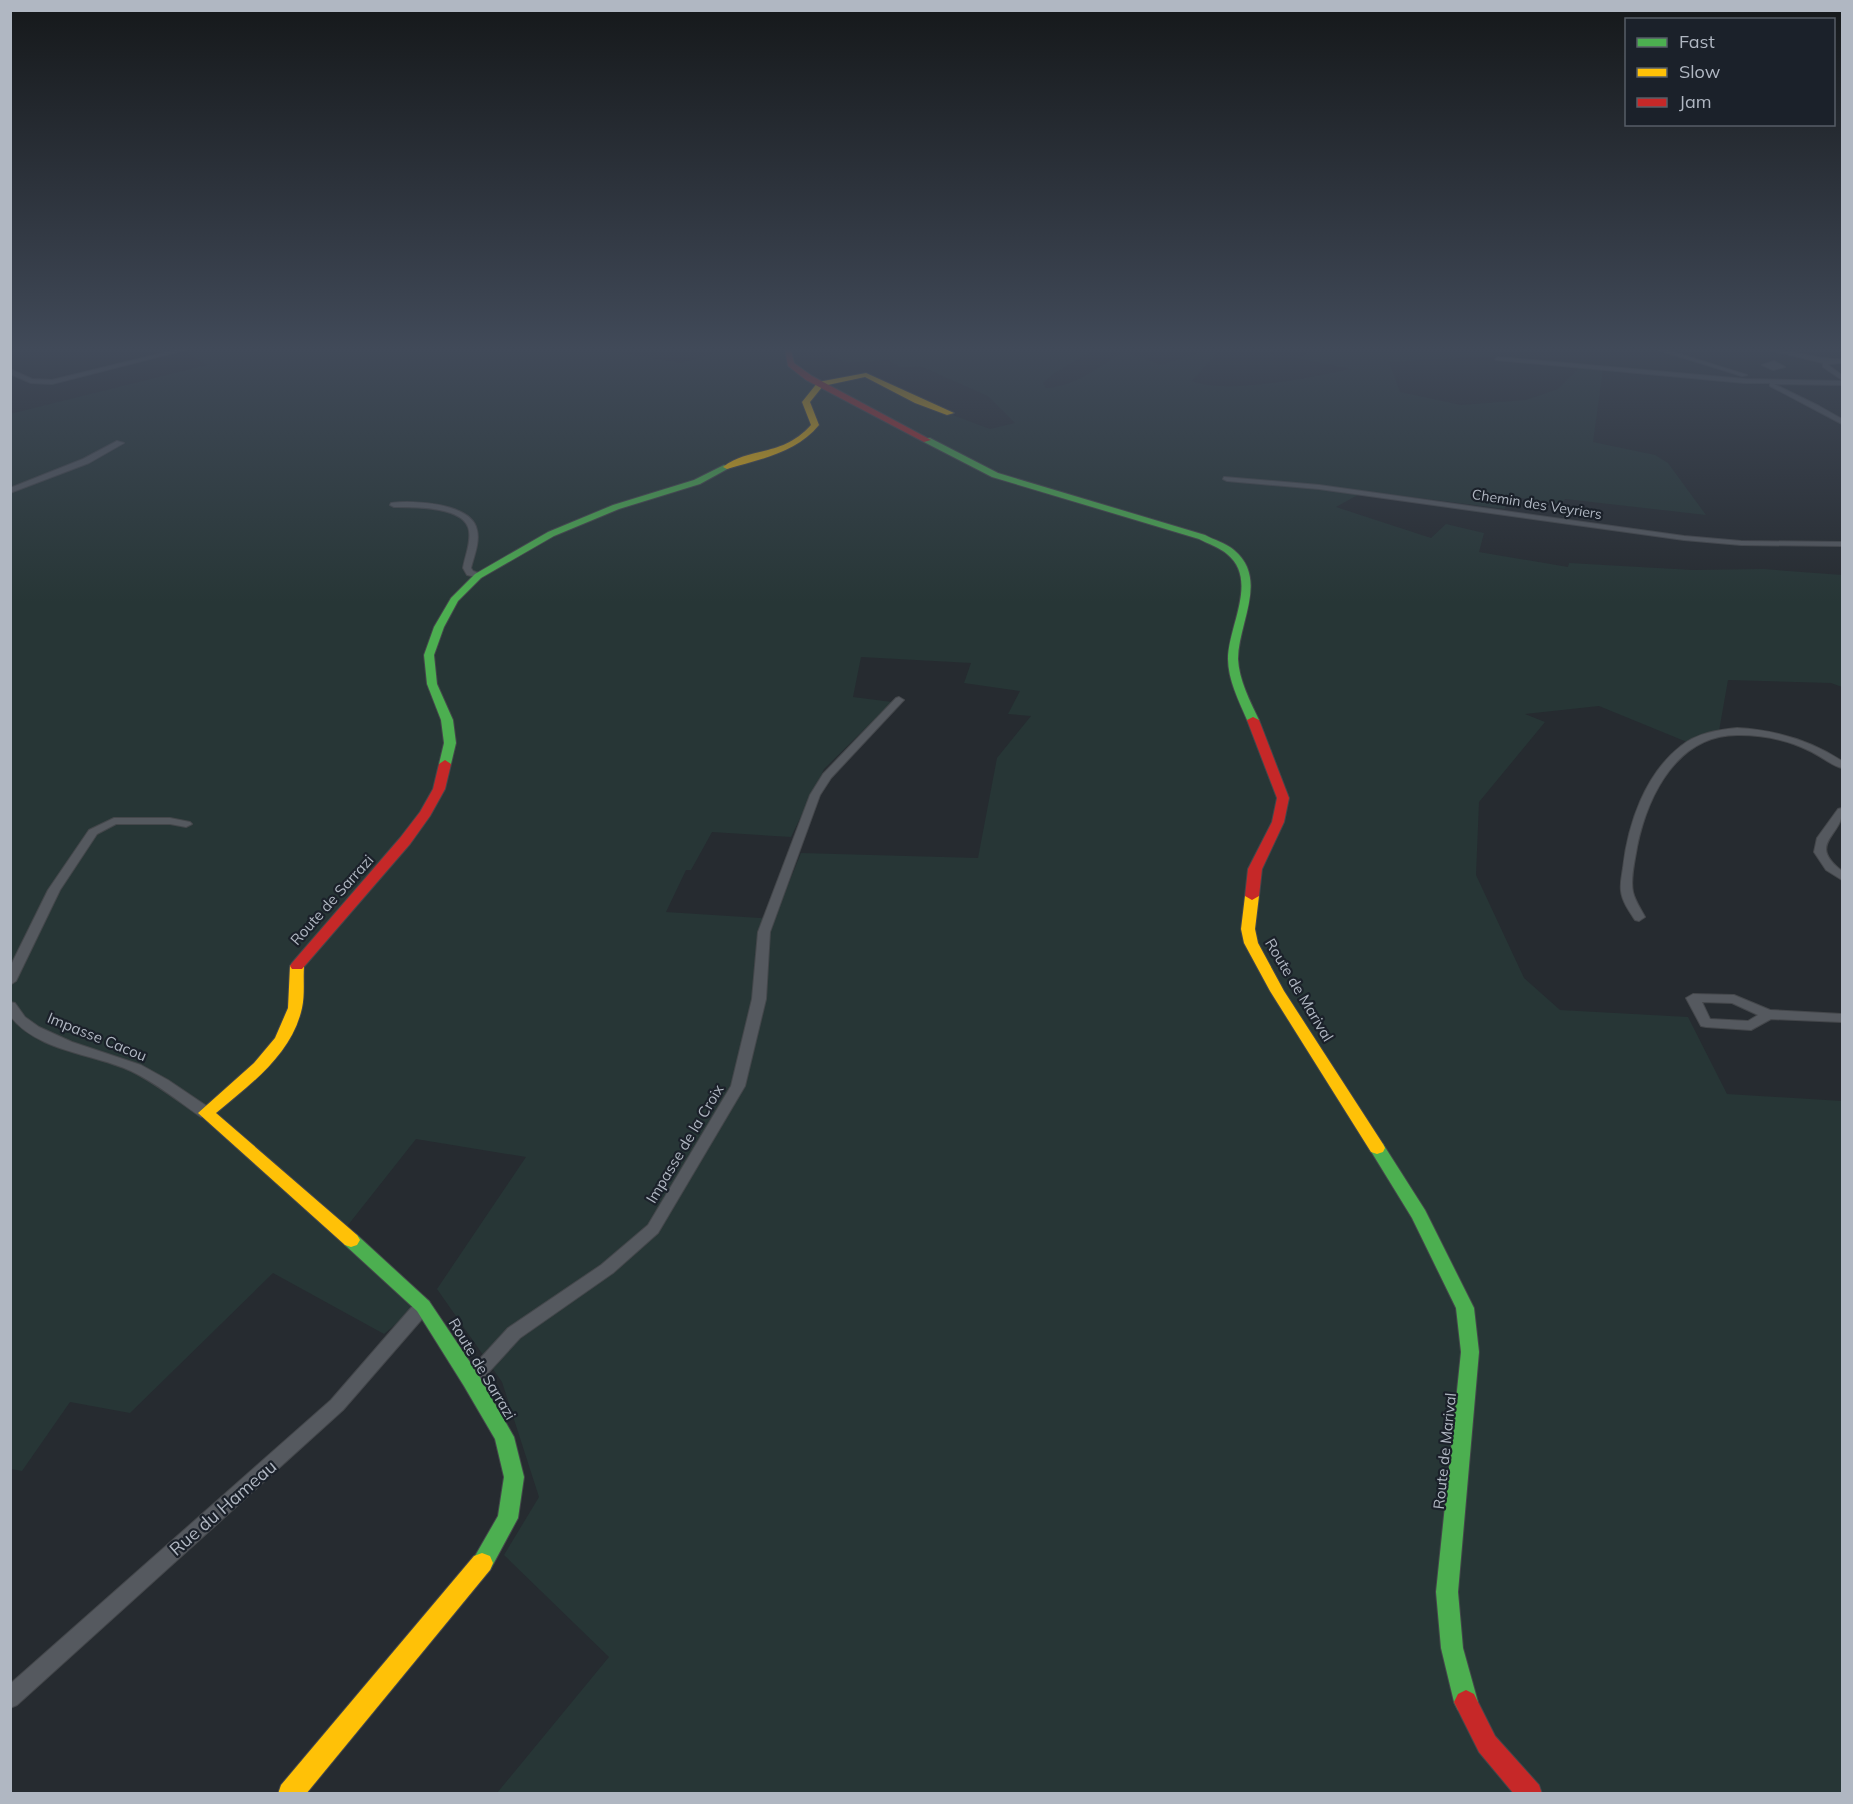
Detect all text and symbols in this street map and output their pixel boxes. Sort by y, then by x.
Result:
legend [1625,18,1835,126]
text: Fast [1679,30,1715,53]
text: Slow [1679,60,1721,83]
text: Jam [1679,90,1712,113]
street label: Chemin des Veyriers [1471,485,1603,523]
street label: Route de Sarrazi [286,850,377,949]
street label: Route de Marival [1261,935,1338,1045]
street label: Impasse Cacou [45,1008,150,1065]
street label: Impasse de la Croix [642,1081,728,1207]
street label: Route de Sarrazi [445,1314,520,1423]
street label: Route de Marival [1429,1392,1460,1510]
street label: Rue du Hameau [164,1455,281,1560]

